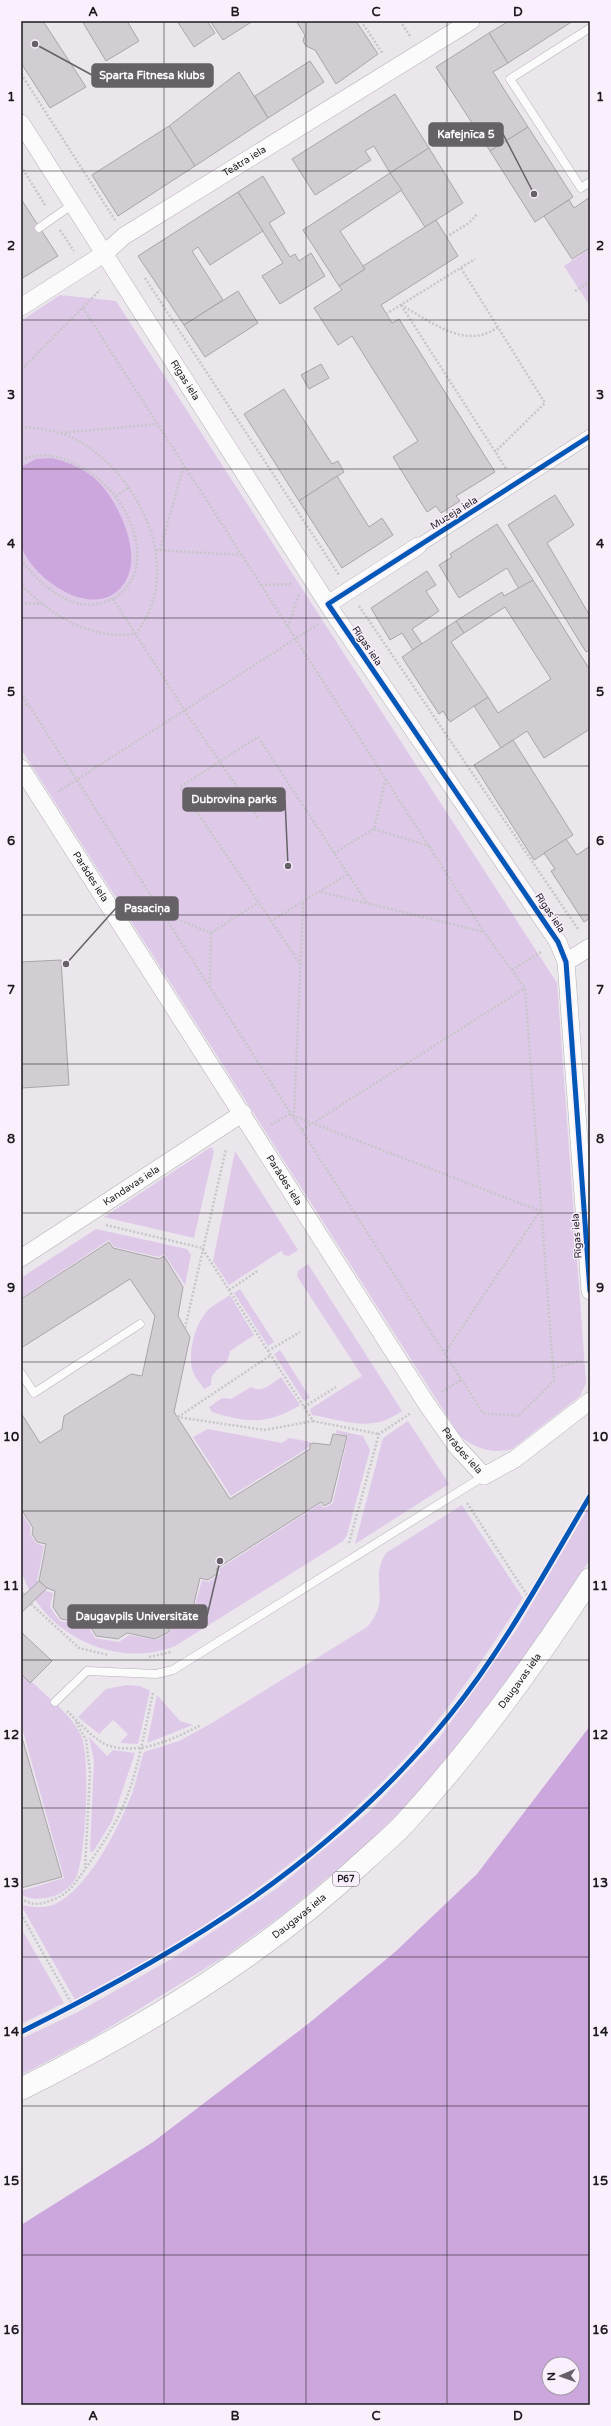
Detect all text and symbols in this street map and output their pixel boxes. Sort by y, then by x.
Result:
text: A [88,4,98,20]
text: B [230,4,240,20]
text: C [371,4,381,20]
text: D [513,4,523,20]
callout: Sparta Fitnesa klubs [92,64,213,87]
text: Sparta Fitnesa klubs [99,69,206,83]
text: 1 [7,89,15,105]
text: 1 [596,89,604,105]
callout: Kafejnīca 5 [429,123,503,146]
text: Kafejnīca 5 [437,128,495,142]
street label: Teātra iela [220,143,268,179]
text: 2 [7,238,15,254]
text: 2 [596,238,604,254]
street label: Rīgas iela [168,358,202,403]
text: 3 [7,387,15,403]
text: 3 [596,387,604,403]
street label: Muzeja iela [428,494,480,532]
text: 4 [7,536,16,552]
text: 4 [596,536,605,552]
street label: Rīgas iela [349,624,385,668]
text: 5 [7,684,15,700]
text: 5 [596,684,604,700]
callout: Dubrovina parks [183,788,285,811]
text: Dubrovina parks [191,793,277,807]
text: 6 [7,833,15,849]
text: 6 [596,833,604,849]
street label: Parādes iela [70,849,111,904]
street label: Rīgas iela [532,891,568,935]
callout: Pasaciņa [116,897,178,920]
text: Pasaciņa [124,902,170,916]
text: 7 [7,982,15,998]
text: 7 [596,982,604,998]
text: 8 [7,1131,15,1147]
text: 8 [596,1131,604,1147]
street label: Parādes iela [263,1153,304,1208]
street label: Kandavas iela [101,1163,162,1209]
street label: Rīgas iela [569,1213,585,1259]
text: 9 [7,1280,15,1296]
text: 9 [596,1280,604,1296]
street label: Parādes iela [439,1425,485,1476]
text: 10 [3,1429,19,1445]
text: 10 [592,1429,608,1445]
text: 11 [3,1578,19,1594]
text: 11 [592,1578,608,1594]
callout: Daugavpils Universitāte [68,1605,207,1628]
text: Daugavpils Universitāte [76,1610,199,1624]
street label: Daugavas iela [496,1651,544,1711]
text: 12 [3,1727,19,1743]
text: 12 [592,1727,608,1743]
road number: P67 [333,1872,359,1886]
text: 13 [3,1875,19,1891]
text: 13 [592,1875,608,1891]
street label: Daugavas iela [270,1891,329,1942]
text: 14 [3,2024,20,2040]
text: 14 [592,2024,609,2040]
text: 15 [3,2173,19,2189]
text: 15 [592,2173,608,2189]
text: 16 [3,2322,19,2338]
text: 16 [592,2322,608,2338]
north arrow [541,2356,581,2396]
text: N [545,2372,558,2381]
text: A [88,2408,98,2424]
text: B [230,2408,240,2424]
text: C [371,2408,381,2424]
text: D [513,2408,523,2424]

